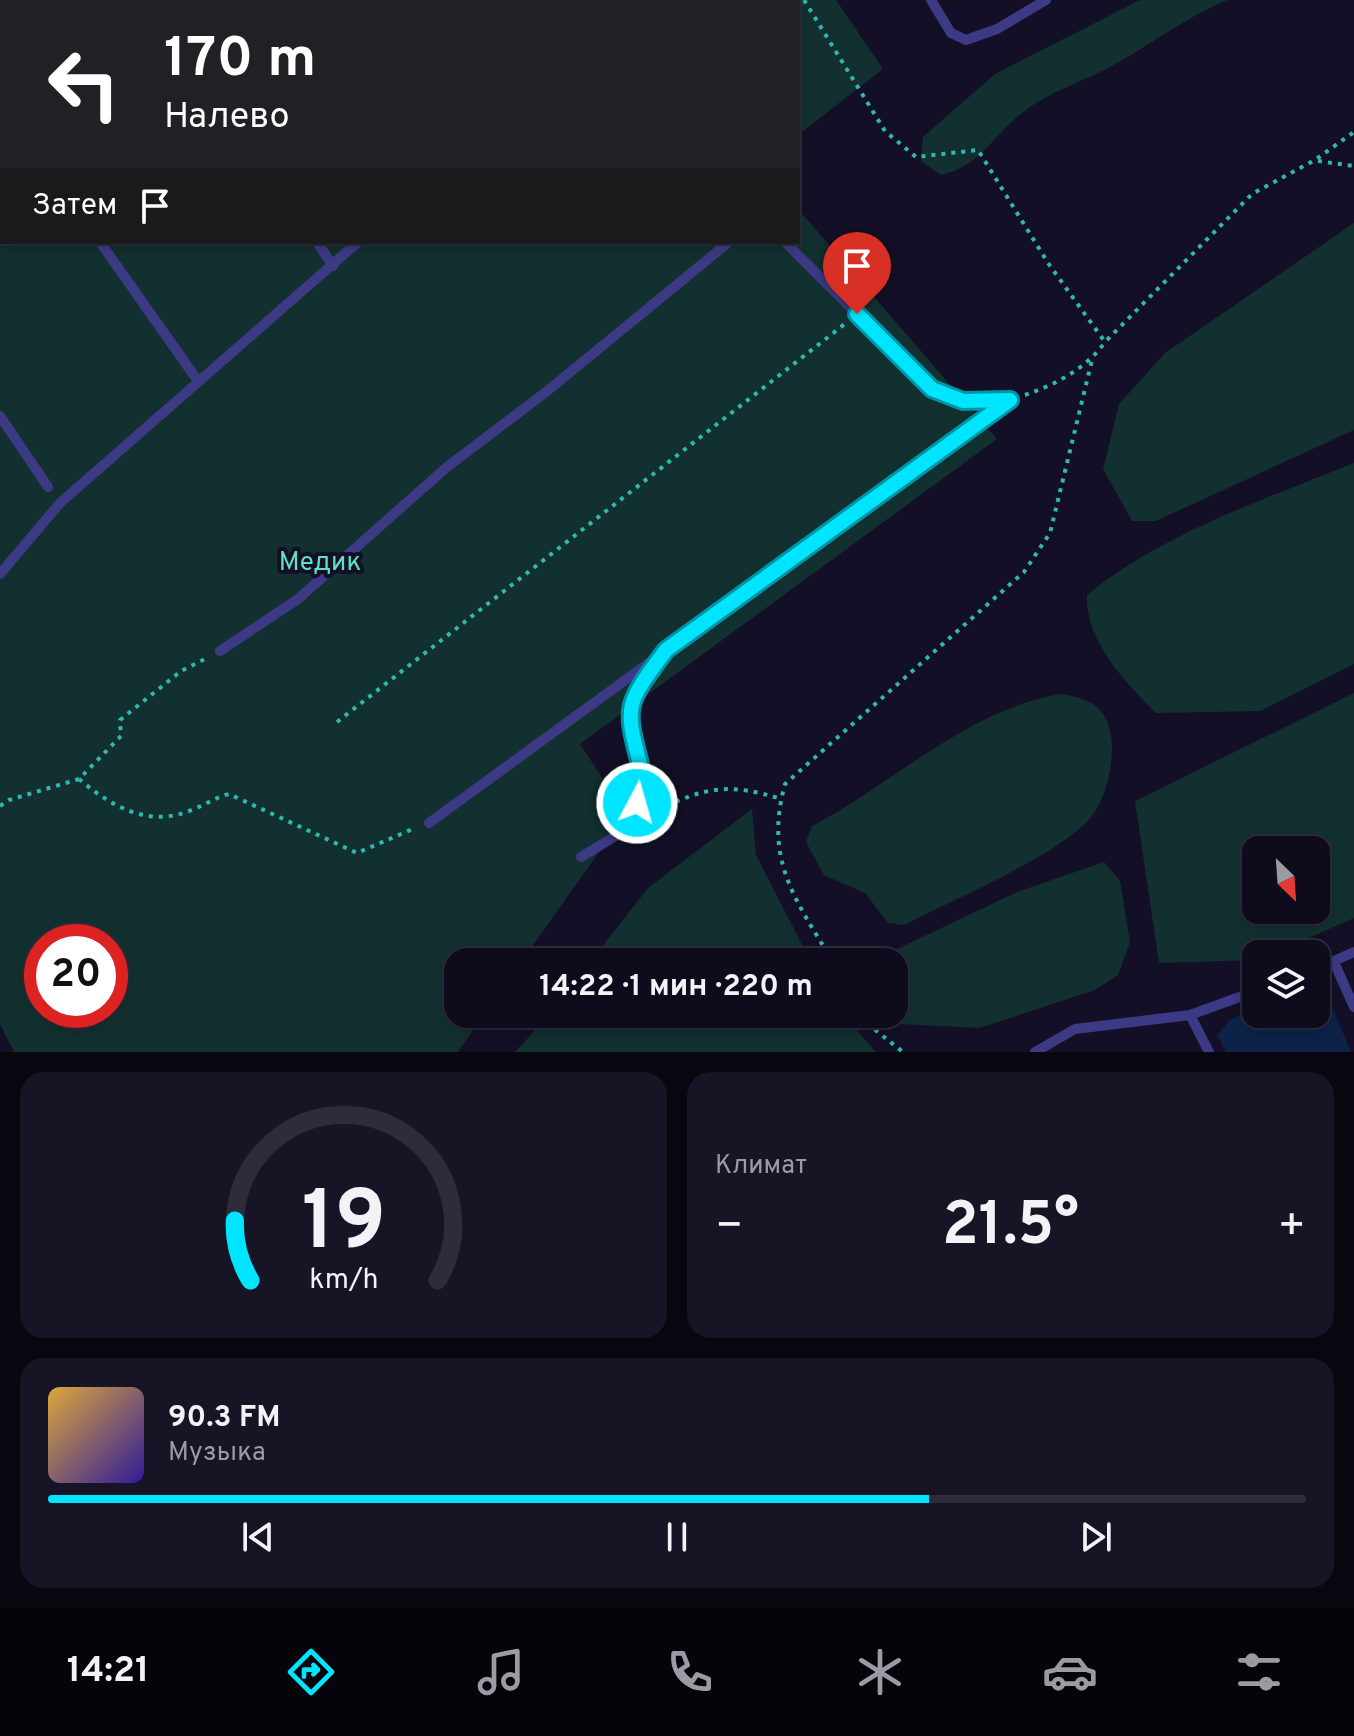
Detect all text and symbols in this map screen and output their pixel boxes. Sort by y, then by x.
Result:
text: 170 m [164,26,316,96]
icon: left [32,32,136,136]
text: Налево [164,95,290,141]
icon: arrive [133,184,177,228]
text: Затем [32,188,117,225]
pin [823,232,891,314]
icon: arrive [835,244,879,288]
park label: Медик [279,547,361,580]
position arrow [595,761,679,845]
north arrow [1242,836,1330,924]
map controls [1242,836,1330,1028]
speed limit sign: 20 [24,924,128,1028]
button: layers [1242,940,1330,1028]
text: 14:22 · 1 мин · 220 m [539,969,813,1006]
text: Климат [715,1150,807,1183]
text: 19 [301,1174,386,1279]
text: 21.5° [942,1190,1079,1266]
text: − [715,1200,743,1256]
text: + [1278,1200,1306,1256]
text: km/h [309,1263,378,1299]
text: 90.3 FM [168,1400,281,1437]
text: Музыка [168,1437,266,1470]
icon: previous [236,1515,280,1559]
icon: pause [655,1515,699,1559]
icon: next [1074,1515,1118,1559]
icon: directions [283,1644,339,1700]
icon: music [473,1644,529,1700]
icon: phone [662,1644,718,1700]
icon: climate [852,1644,908,1700]
icon: car [1042,1644,1098,1700]
icon: filters [1231,1644,1287,1700]
text: 14:21 [67,1649,150,1695]

